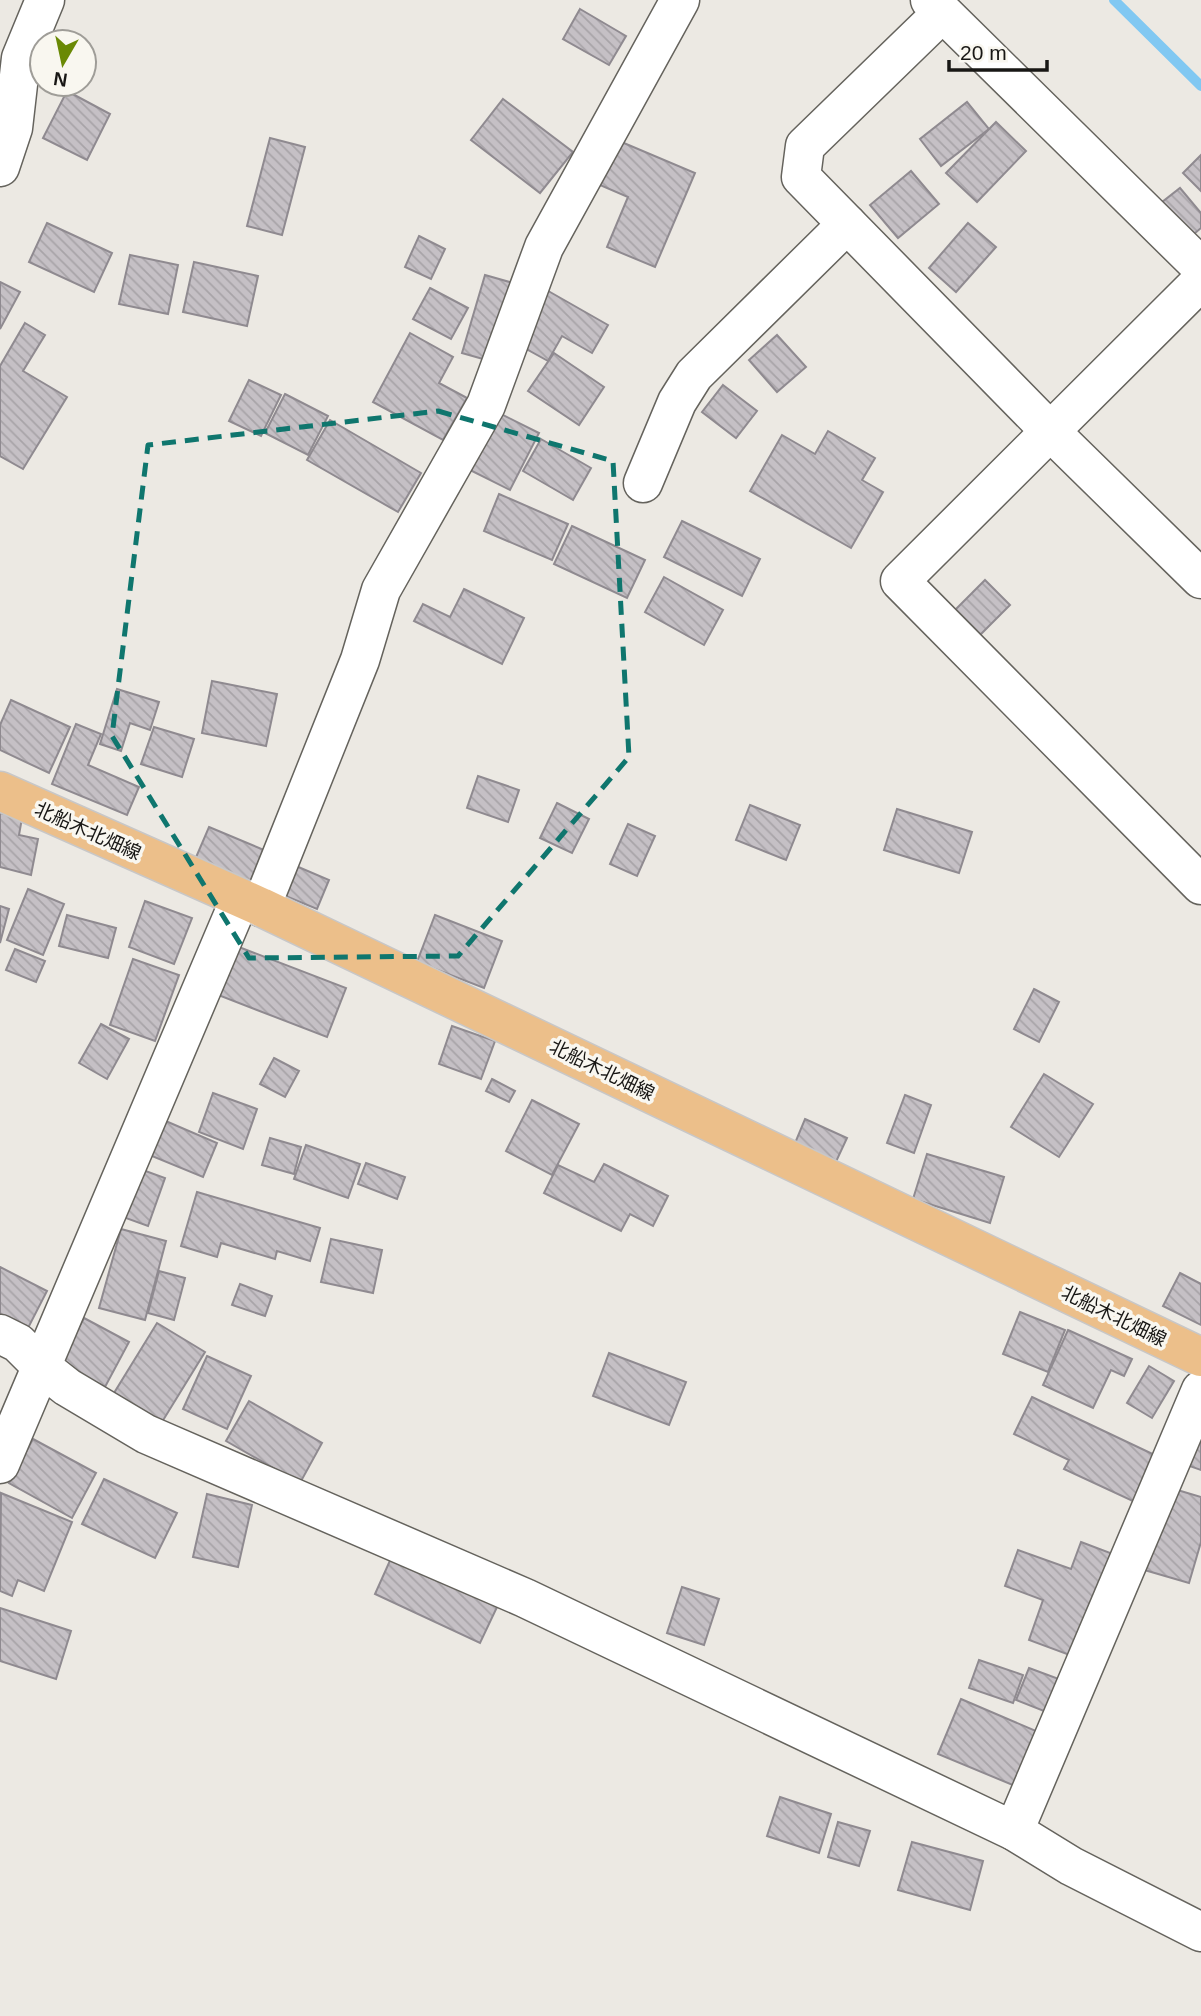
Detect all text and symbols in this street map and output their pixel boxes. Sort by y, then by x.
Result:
north arrow [28,28,98,98]
scale bar [949,28,1047,72]
text: 20 m [960,41,1007,64]
text: N [52,68,69,91]
street label: 北船木北畑線 [32,798,144,864]
street label: 北船木北畑線 [546,1036,658,1104]
street label: 北船木北畑線 [1058,1282,1170,1350]

